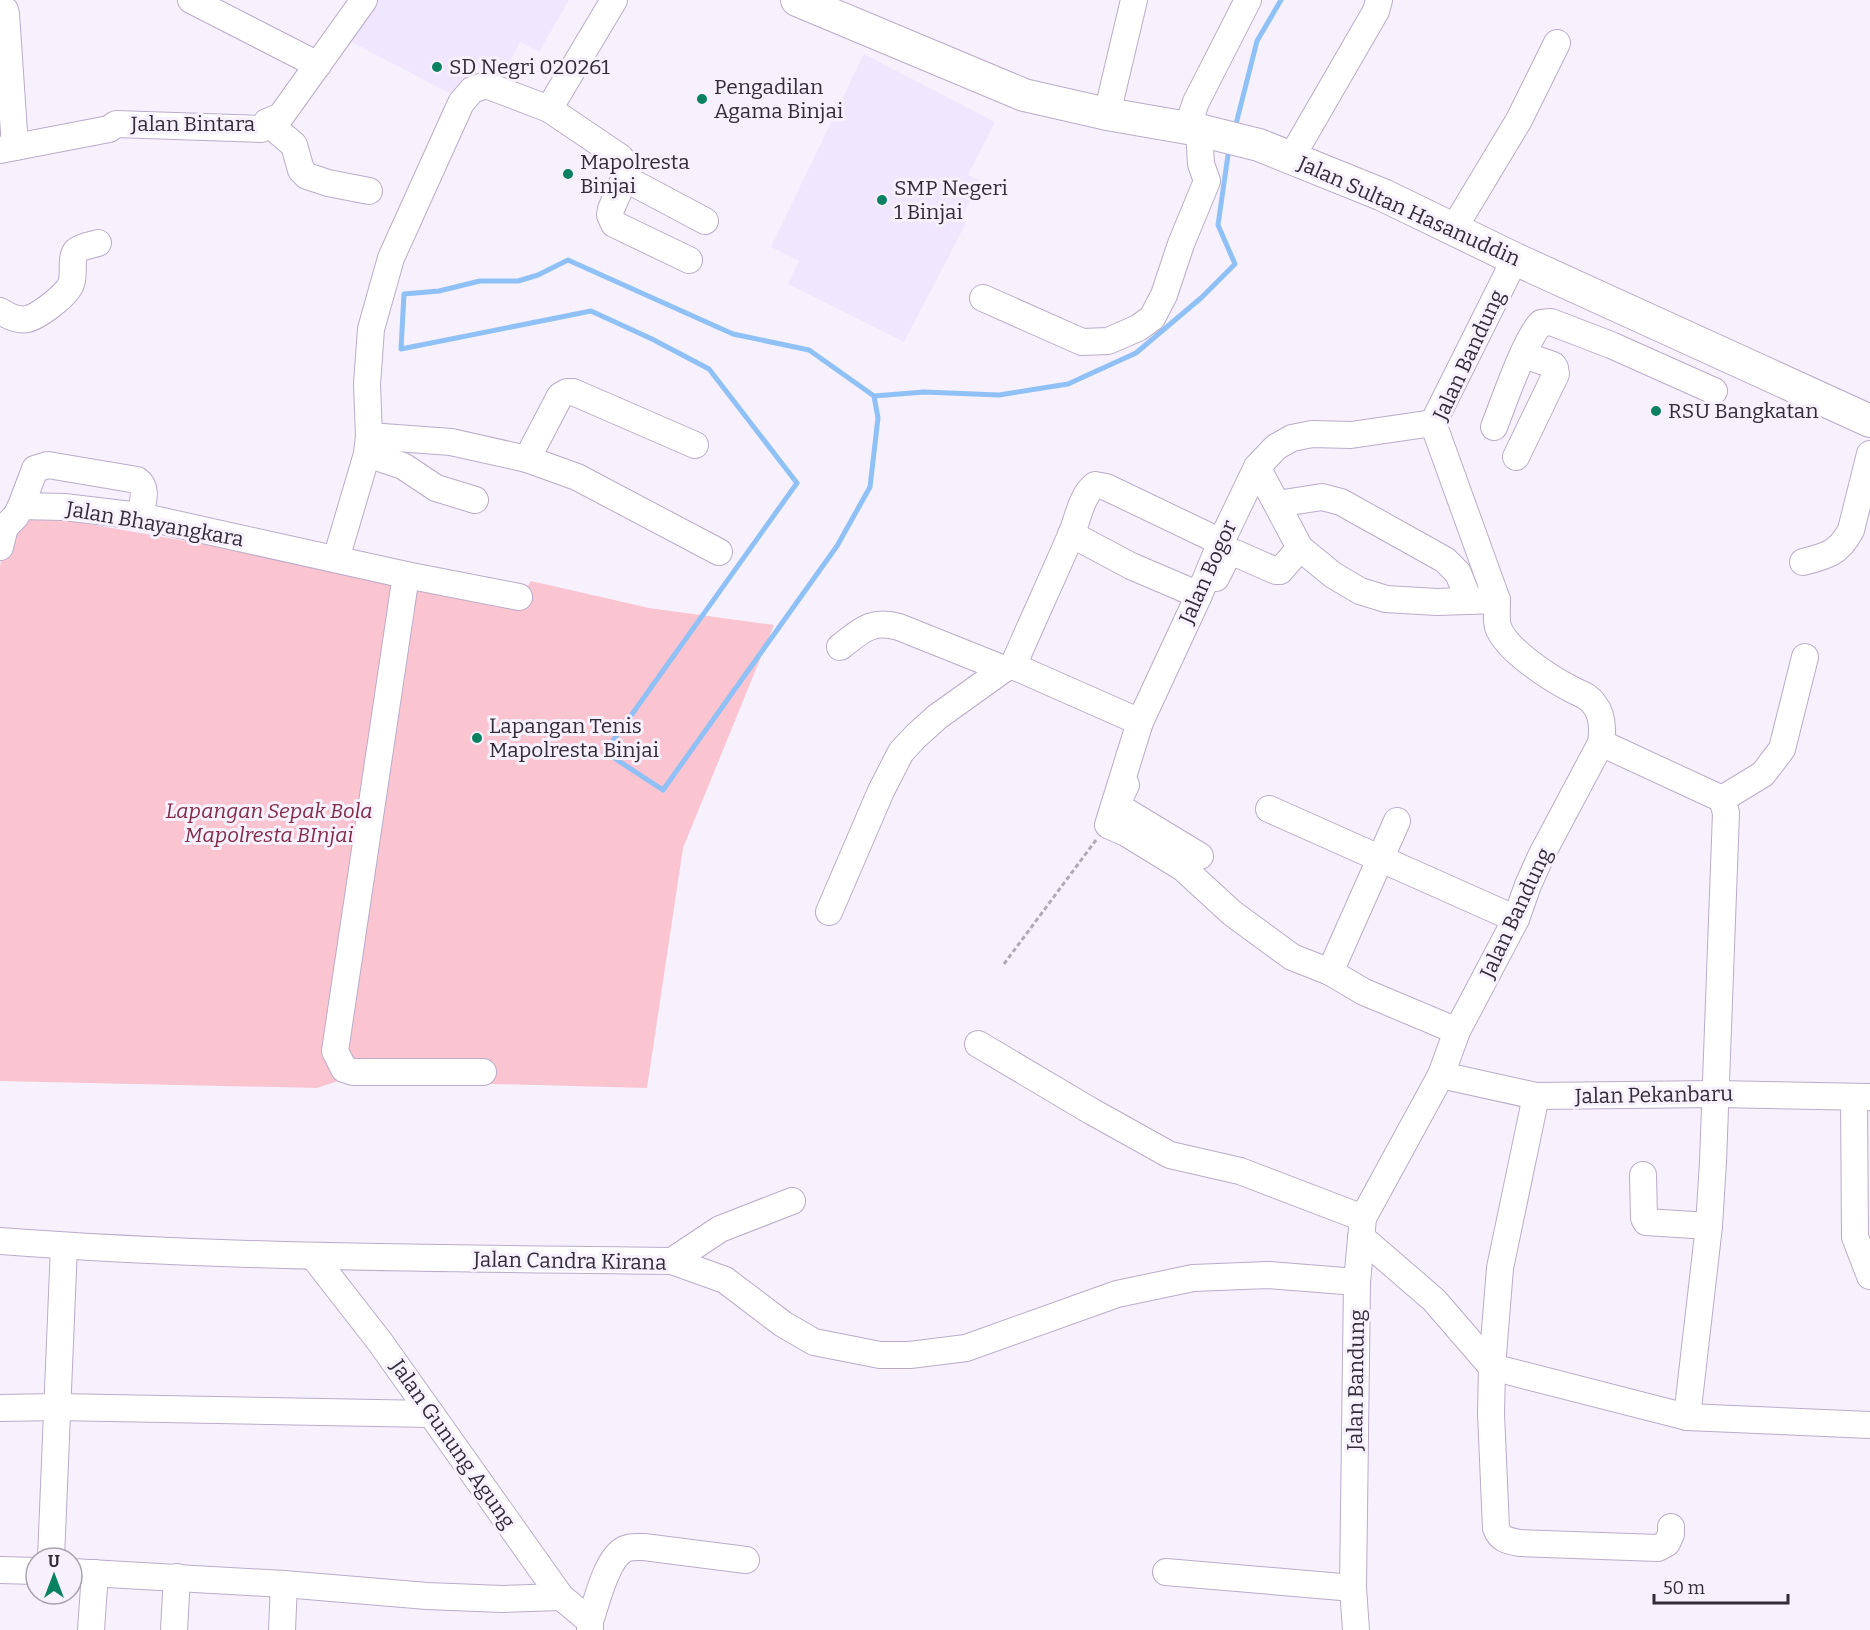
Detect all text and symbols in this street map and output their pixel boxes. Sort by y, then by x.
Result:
place label: SD Negri 020261 [449,54,610,80]
marker: SD Negri 020261 [430,60,444,74]
place label: Pengadilan Agama Binjai [714,74,843,124]
marker: Pengadilan Agama Binjai [695,92,709,106]
street label: Jalan Bintara [130,111,256,137]
place label: Mapolresta Binjai [580,149,690,199]
street label: Jalan Sultan Hasanuddin [1293,150,1524,272]
marker: Mapolresta Binjai [561,167,575,181]
place label: SMP Negeri 1 Binjai [894,175,1008,225]
marker: SMP Negeri 1 Binjai [875,193,889,207]
street label: Jalan Bandung [1427,285,1511,425]
place label: RSU Bangkatan [1668,398,1819,424]
marker: RSU Bangkatan [1649,404,1663,418]
street label: Jalan Bhayangkara [63,495,246,552]
street label: Jalan Bogor [1173,516,1242,629]
place label: Lapangan Tenis Mapolresta Binjai [489,713,659,763]
marker: Lapangan Tenis Mapolresta Binjai [470,731,484,745]
park label: Lapangan Sepak Bola Mapolresta BInjai [165,798,373,848]
street label: Jalan Bandung [1474,843,1558,983]
street label: Jalan Pekanbaru [1574,1081,1733,1109]
street label: Jalan Candra Kirana [472,1246,667,1276]
street label: Jalan Bandung [1342,1309,1370,1452]
street label: Jalan Gunung Agung [384,1354,521,1534]
north arrow [24,1546,84,1606]
text: U [48,1552,60,1571]
scale bar [1654,1567,1788,1605]
text: 50 m [1663,1577,1705,1599]

